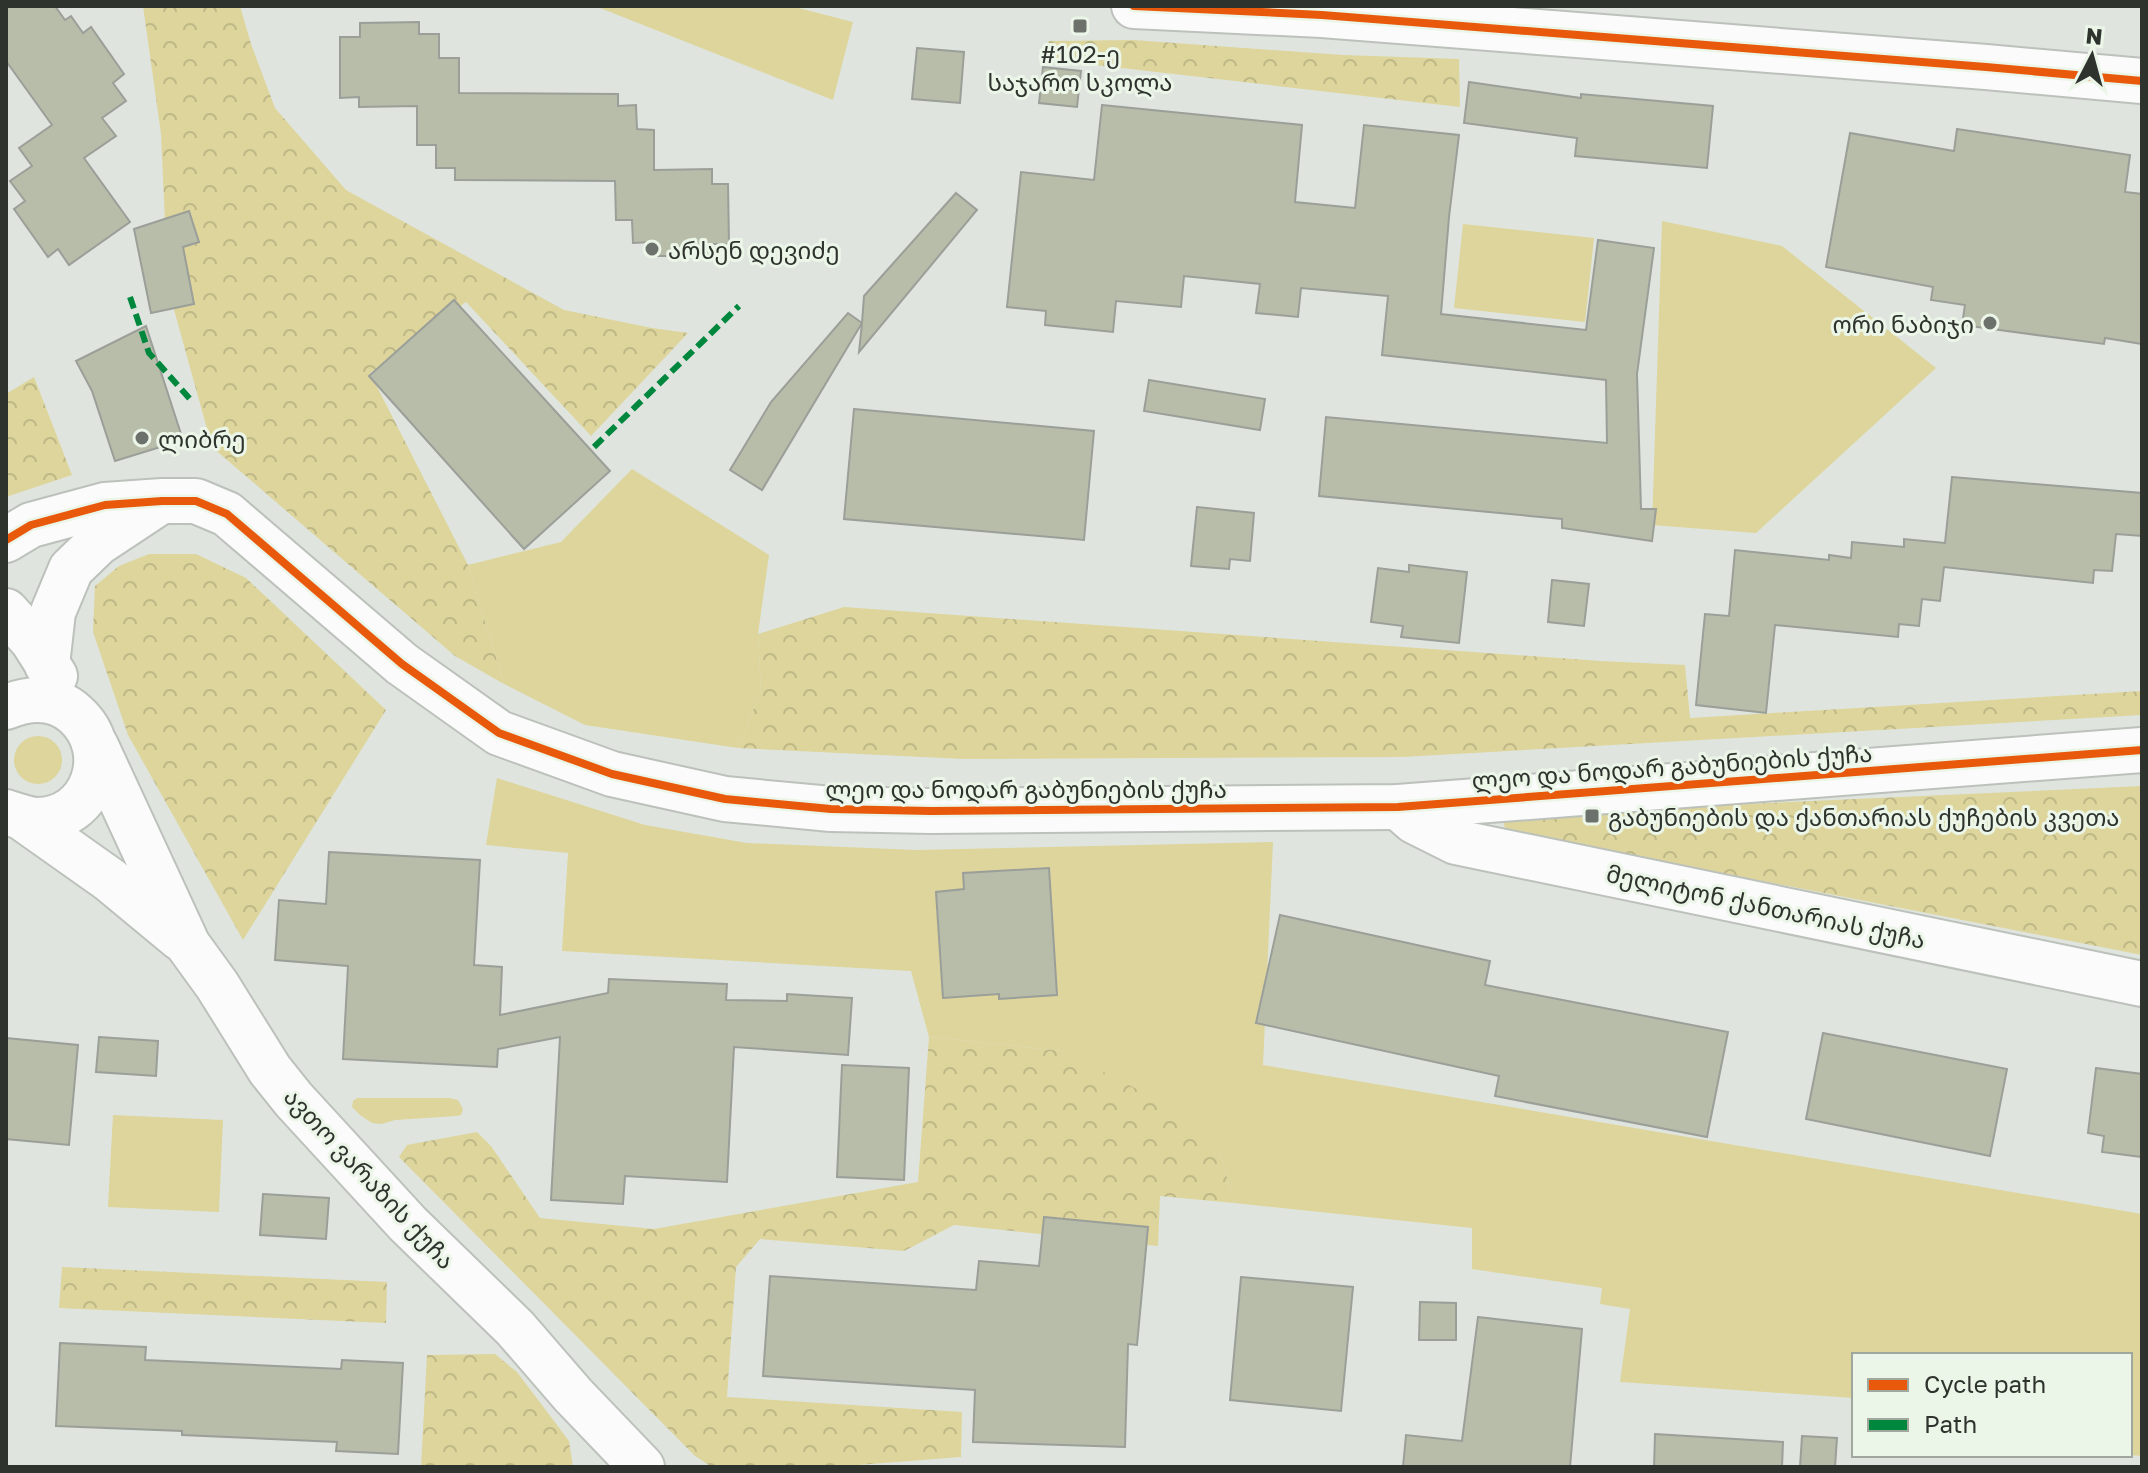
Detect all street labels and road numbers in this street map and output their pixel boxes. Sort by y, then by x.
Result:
street label: ლეო და ნოდარ გაბუნიების ქუჩა [1471,738,1873,795]
street label: ლეო და ნოდარ გაბუნიების ქუჩა [825,774,1227,804]
street label: მელიტონ ქანთარიას ქუჩა [1604,858,1928,955]
street label: ავთო ვარაზის ქუჩა [278,1082,461,1275]

